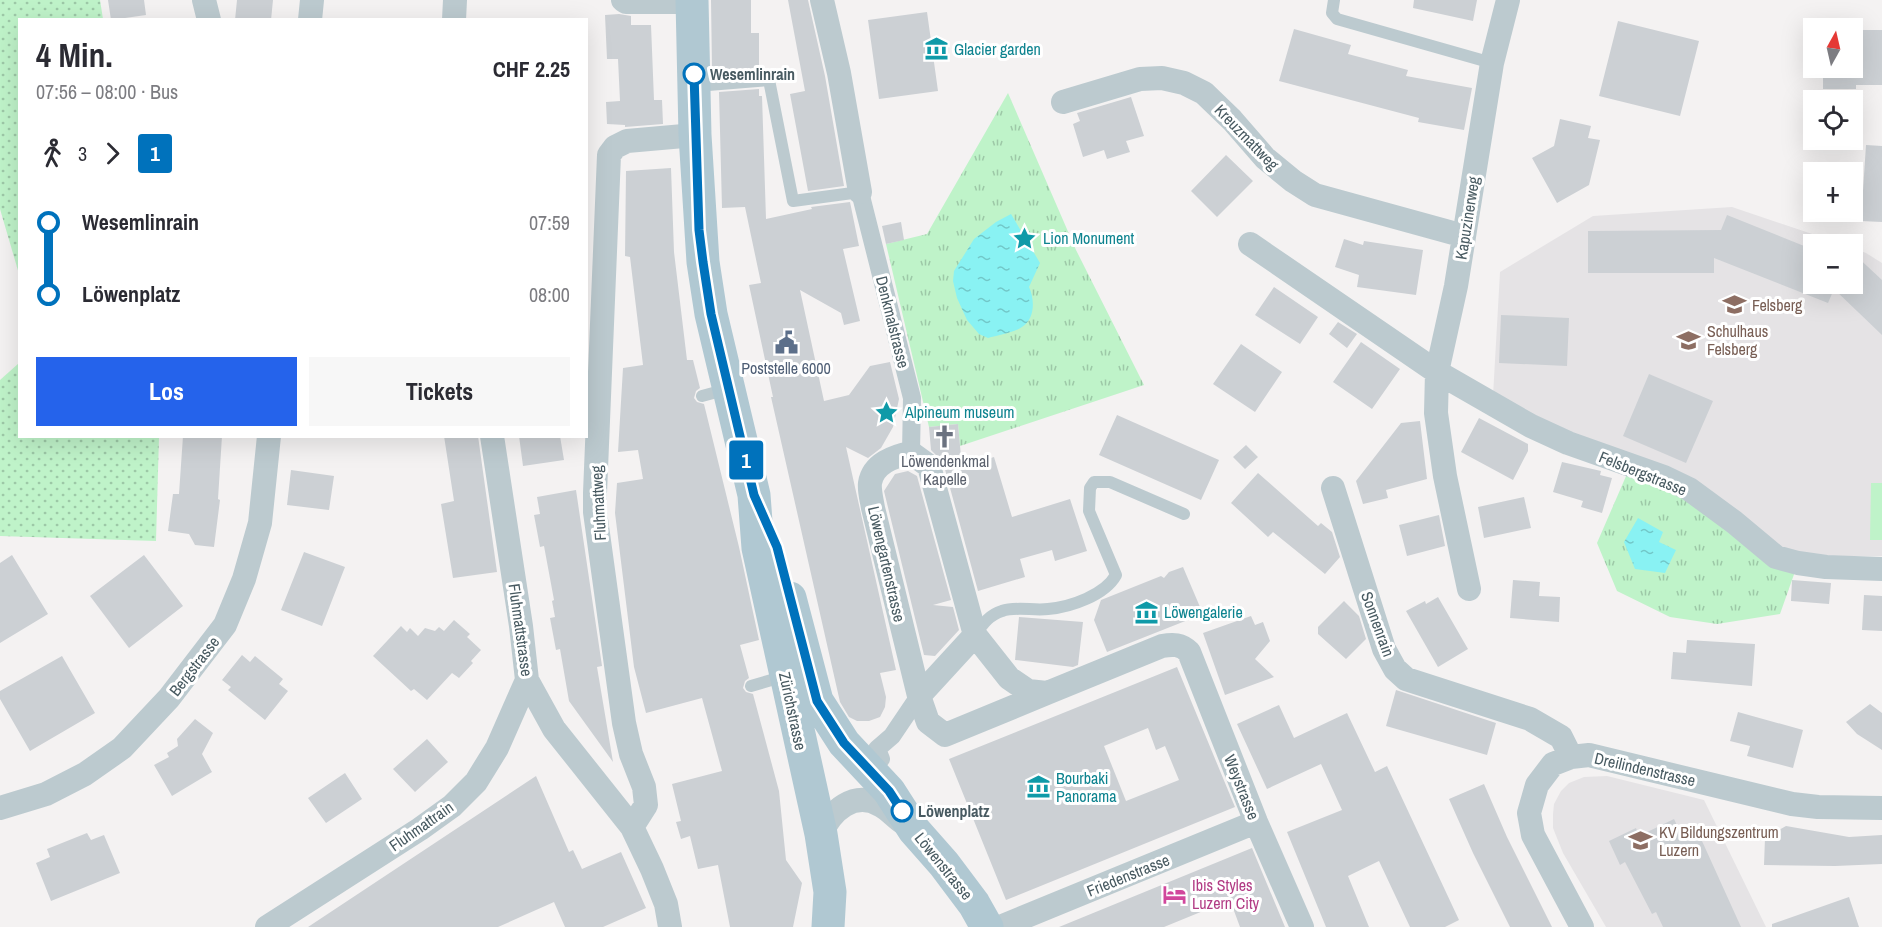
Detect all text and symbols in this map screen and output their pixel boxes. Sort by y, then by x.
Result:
north arrow [1803,18,1863,78]
map controls [1803,18,1863,294]
text: 4 Min. [36,33,113,77]
museum icon: Glacier garden [923,36,949,62]
place label: Glacier garden [954,38,1041,60]
text: CHF 2.25 [493,54,570,84]
marker: Wesemlinrain [683,63,705,85]
place label: Wesemlinrain [710,63,795,85]
text: 07:56 – 08:00 · Bus [36,78,178,105]
button: locate [1803,90,1863,150]
street label: Kreuzmattweg [1210,99,1285,175]
icon: walk [36,137,69,170]
icon: forward [96,137,129,170]
text: 1 [150,139,160,168]
text: 3 [78,140,87,167]
button: + [1803,162,1863,222]
street label: Kapuzinerweg [1450,174,1485,261]
text: Wesemlinrain [82,207,199,237]
text: 07:59 [529,209,570,236]
place icon: Lion Monument [1012,225,1038,251]
place label: Lion Monument [1043,227,1135,249]
button: − [1803,234,1863,294]
street label: Denkmalstrasse [871,274,915,370]
text: Löwenplatz [82,279,180,309]
text: 08:00 [529,281,570,308]
school or university icon: Felsberg [1721,292,1747,318]
place label: Felsberg [1752,294,1803,316]
place label: Schulhaus Felsberg [1707,320,1768,360]
school or university icon: Schulhaus Felsberg [1676,327,1702,353]
public building icon: Poststelle 6000 [773,330,799,356]
button: Los [36,357,297,426]
button: Tickets [309,357,570,426]
place label: Poststelle 6000 [741,357,831,379]
place icon: Alpineum museum [874,399,900,425]
place label: Alpineum museum [904,401,1014,423]
church icon: Löwendenkmal Kapelle [932,423,958,449]
line badge: 1 [726,440,765,480]
street label: Felsbergstrasse [1596,445,1690,501]
text: 1 [741,446,751,475]
place label: Löwendenkmal Kapelle [901,450,989,490]
street label: Fluhmattweg [585,464,611,541]
street label: Löwengartenstrasse [863,504,911,624]
street label: Fluhmattstrasse [504,582,538,678]
street label: Sonnenrain [1356,588,1400,660]
museum icon: Löwengalerie [1133,599,1159,625]
place label: Löwengalerie [1164,601,1243,623]
street label: Bergstrasse [164,632,224,700]
street label: Zürichstrasse [774,670,812,752]
street label: Dreilindenstrasse [1592,747,1698,791]
street label: Weystrasse [1219,751,1265,823]
place label: Bourbaki Panorama [1056,767,1117,807]
museum icon: Bourbaki Panorama [1025,774,1051,800]
street label: Fluhmattrain [385,796,457,856]
marker: Löwenplatz [891,800,913,822]
place label: Löwenplatz [918,800,990,822]
place label: KV Bildungszentrum Luzern [1659,821,1779,861]
street label: Löwenstrasse [910,828,978,904]
school or university icon: KV Bildungszentrum Luzern [1628,828,1654,854]
street label: Friedenstrasse [1083,848,1173,902]
place label: Ibis Styles Luzern City [1192,874,1260,914]
hotel icon: Ibis Styles Luzern City [1161,881,1187,907]

